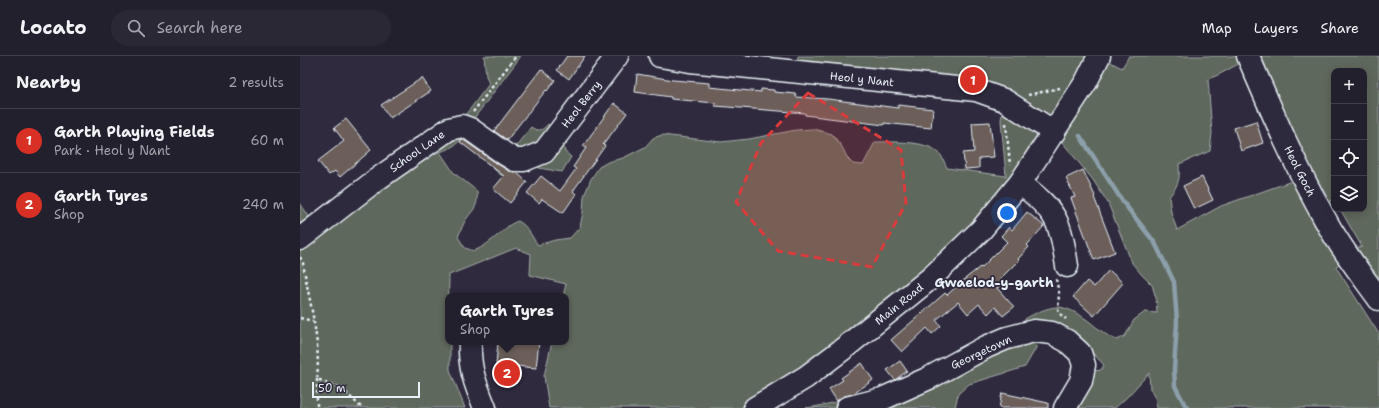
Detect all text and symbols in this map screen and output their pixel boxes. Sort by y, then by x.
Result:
search box [111,10,391,46]
text: Locato [20,15,87,40]
icon: search [125,17,147,39]
text: Search here [157,18,242,38]
text: Map [1202,19,1232,37]
text: Layers [1254,19,1298,37]
text: Share [1320,19,1359,37]
pin: 1 [960,65,986,95]
map controls [1331,68,1367,212]
button: + [1331,68,1367,104]
street label: Heol y Nant [829,69,895,90]
text: Nearby [16,71,81,93]
text: 2 results [228,74,284,91]
street label: Heol Berry [558,78,605,131]
button: − [1331,104,1367,140]
text: Garth Playing Fields [54,122,215,142]
street label: School Lane [387,127,448,176]
text: 1 [26,132,32,149]
text: 60 m [251,132,284,149]
button: locate [1331,140,1367,176]
text: Park · Heol y Nant [54,142,171,159]
street label: Heol Goch [1280,143,1319,199]
button: layers [1331,176,1367,212]
text: Garth Tyres [54,186,148,206]
text: 2 [24,196,34,213]
text: 240 m [242,196,284,213]
your location [997,203,1017,223]
text: Shop [54,206,84,223]
district label: Gwaelod-y-garth [934,274,1054,291]
street label: Main Road [872,280,927,329]
popup [445,293,569,345]
text: Garth Tyres [460,301,554,321]
text: Shop [460,321,490,338]
street label: Georgetown [948,332,1014,373]
pin: 2 [494,358,520,388]
scale bar [312,380,420,399]
text: 50 m [318,381,346,396]

